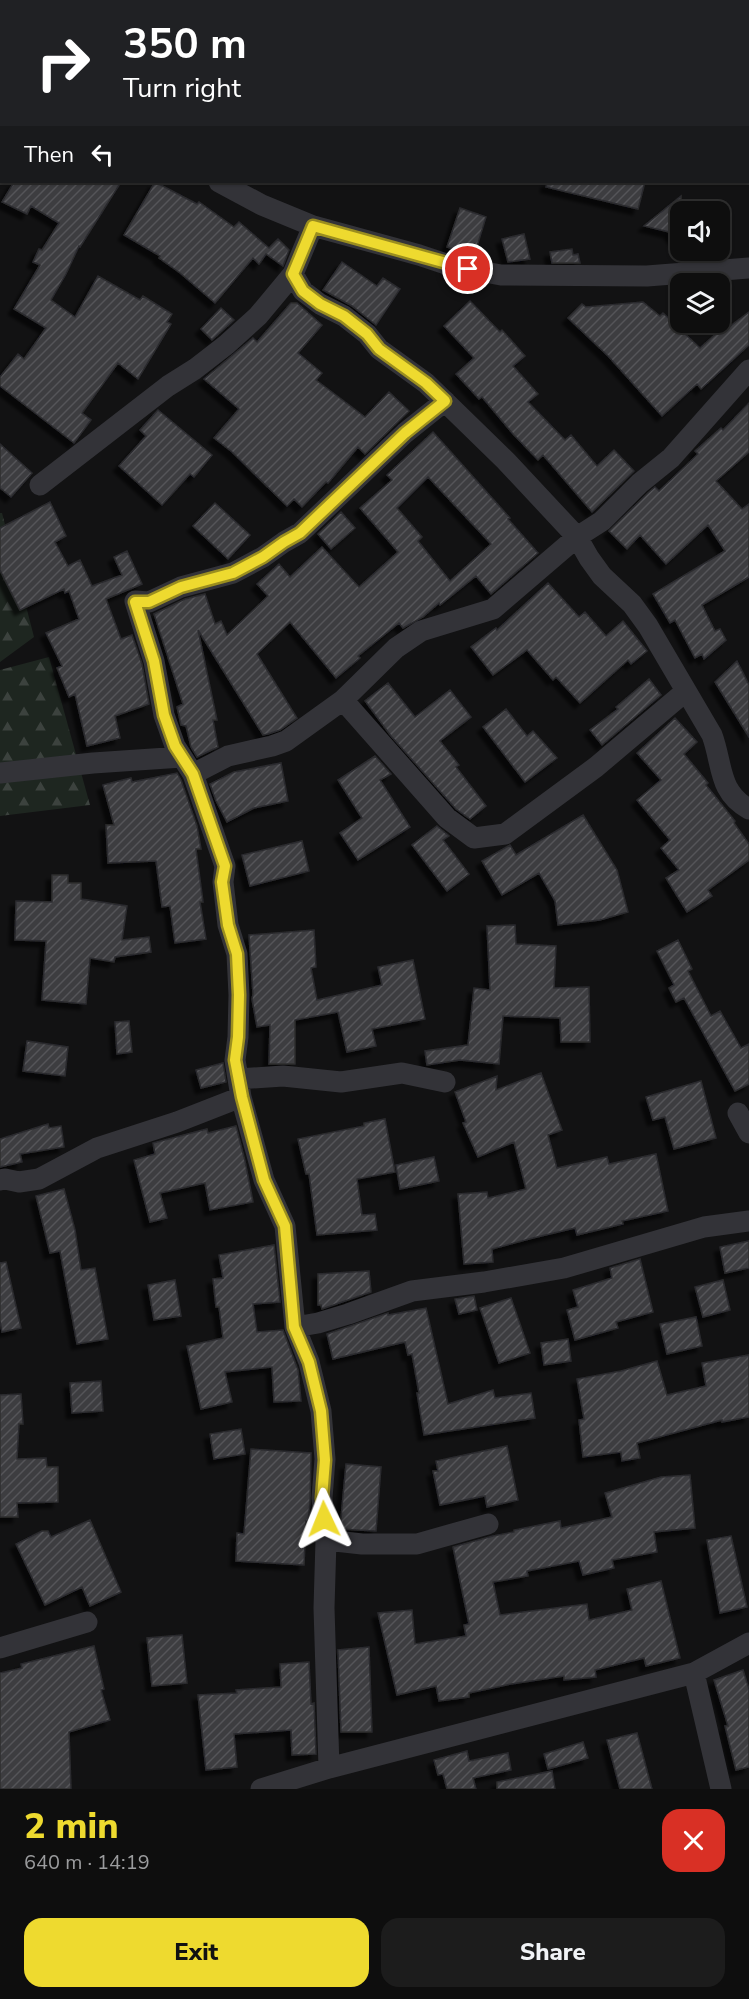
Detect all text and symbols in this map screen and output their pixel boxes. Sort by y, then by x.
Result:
text: 350 m [123,16,247,73]
icon: right [24,24,102,102]
text: Turn right [123,70,241,107]
icon: left [86,138,119,171]
text: Then [24,140,74,170]
map controls [670,201,730,333]
button: sound [670,201,730,261]
pin [442,243,493,294]
icon: arrive [451,252,484,285]
button: layers [670,273,730,333]
position arrow [292,1487,356,1551]
text: 2 min [24,1802,119,1851]
button: close [662,1809,725,1872]
text: 640 m · 14:19 [24,1849,150,1876]
button: Exit [24,1918,369,1987]
button: Share [381,1918,725,1987]

